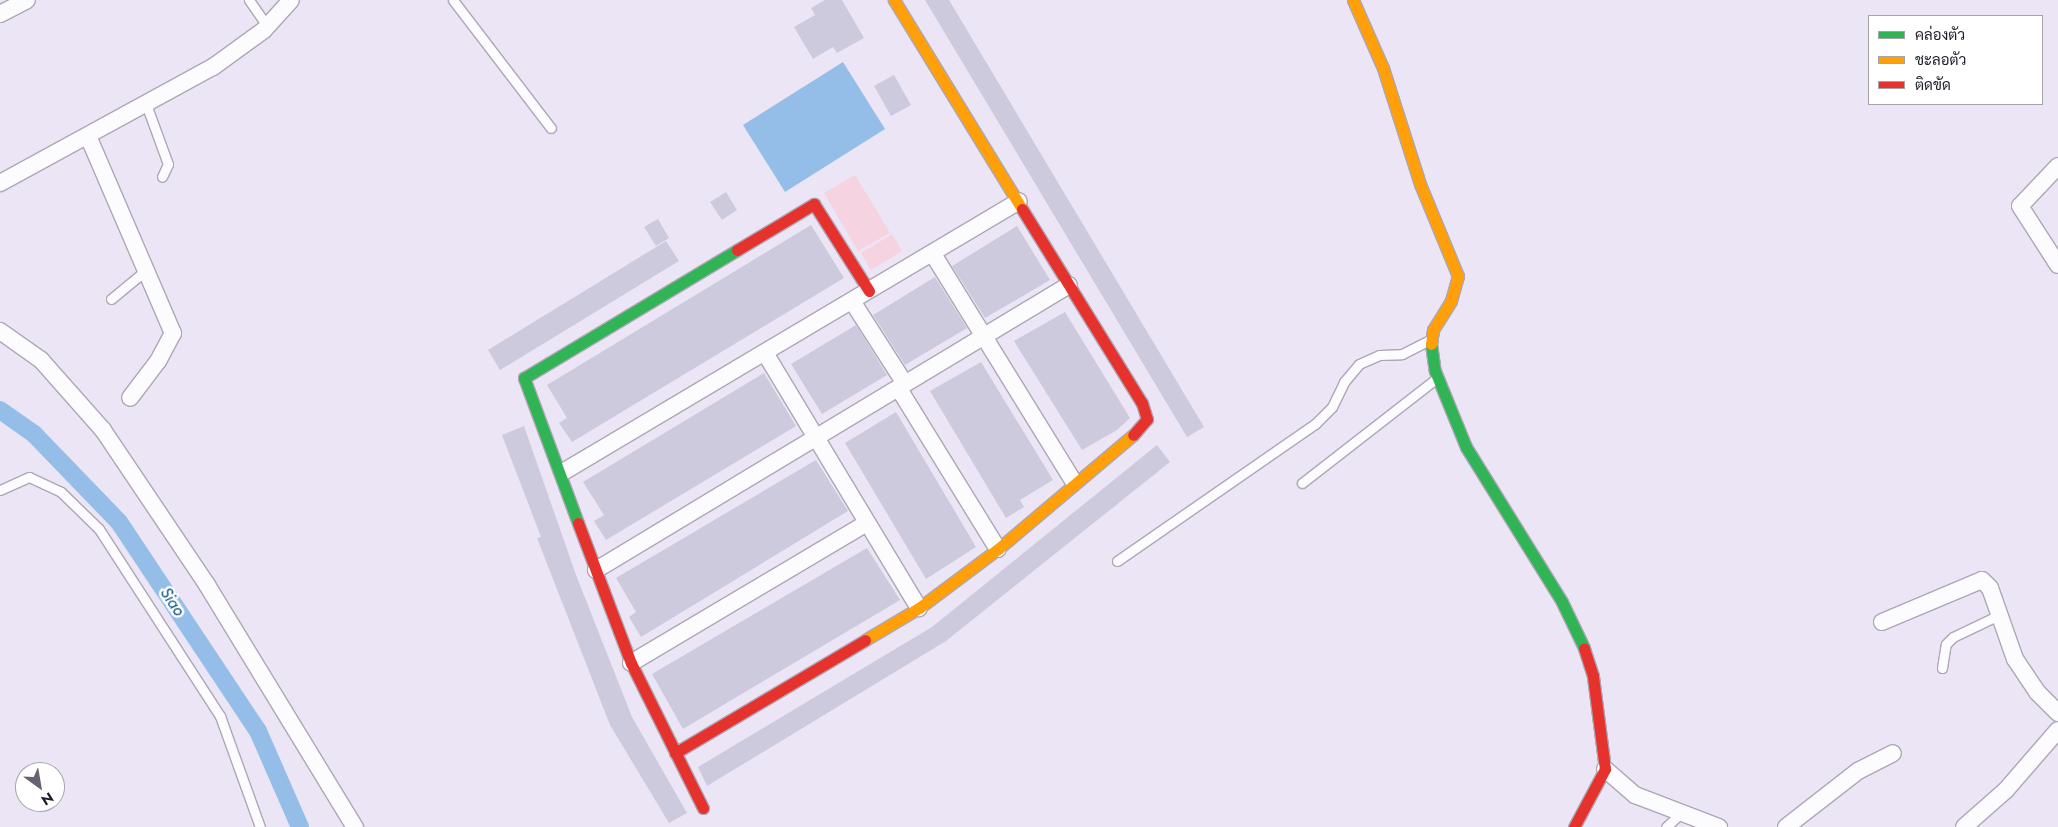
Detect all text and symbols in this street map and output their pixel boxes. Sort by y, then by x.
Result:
legend [1868,15,2043,105]
text: คล่องตัว [1915,24,1965,46]
text: ชะลอตัว [1915,49,1966,71]
text: ติดขัด [1915,74,1951,96]
water label: Siao [156,584,188,620]
north arrow [15,762,65,812]
text: N [37,787,57,810]

